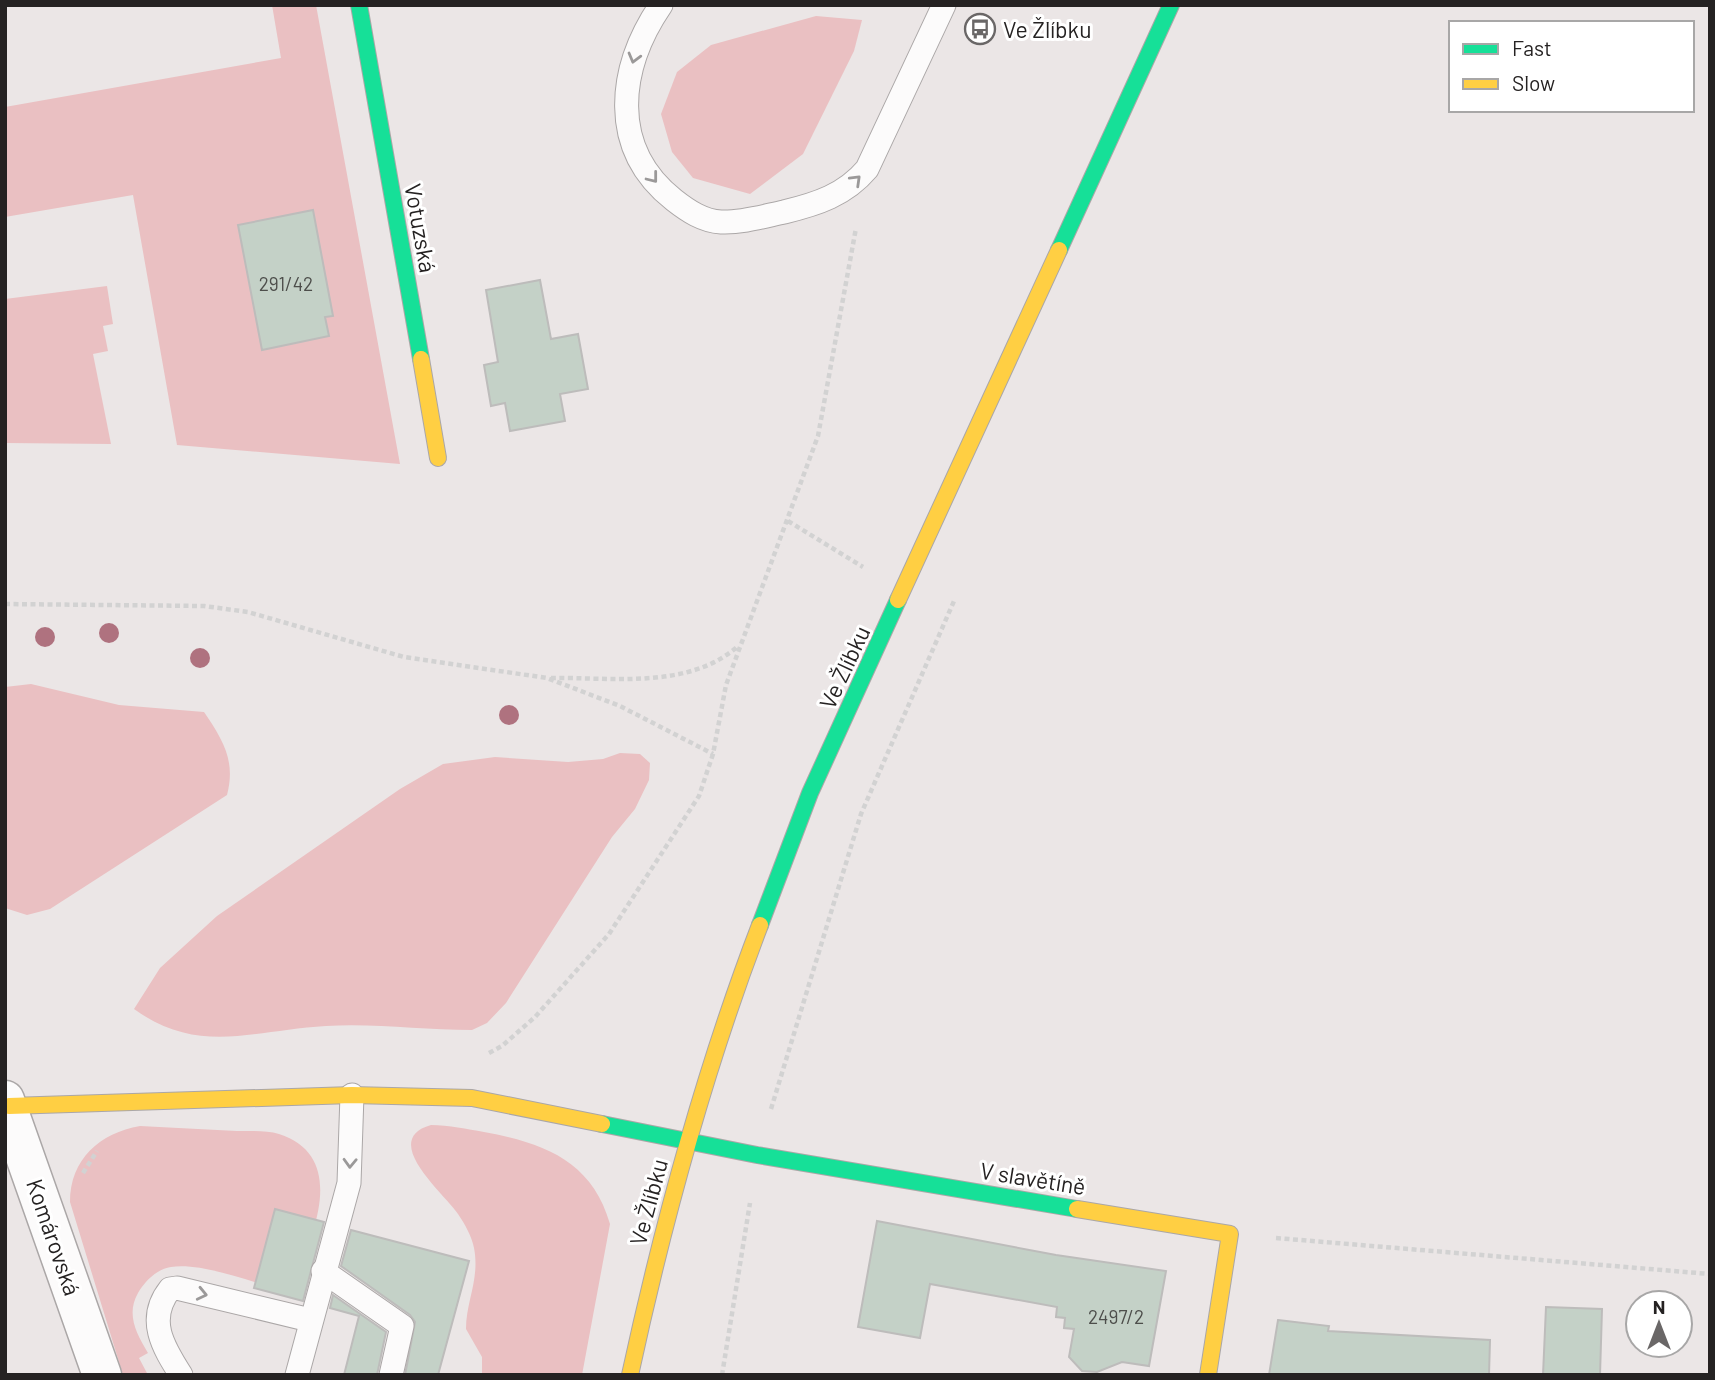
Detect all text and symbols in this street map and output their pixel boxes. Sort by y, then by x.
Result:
bus stop icon: Ve Žlíbku [963,12,997,46]
place label: Ve Žlíbku [1003,15,1091,43]
legend [1449,21,1694,112]
text: Fast [1512,35,1552,60]
one-way arrow [628,52,642,64]
text: Slow [1512,70,1555,95]
one-way arrow [644,171,657,183]
one-way arrow [847,176,860,188]
street label: Votuzská [399,181,443,275]
house number: 291/42 [259,272,313,295]
street label: Ve Žlíbku [813,621,875,713]
street label: Ve Žlíbku [623,1156,673,1248]
street label: V slavětíně [978,1156,1088,1200]
one-way arrow [342,1158,357,1169]
street label: Komárovská [21,1175,87,1299]
one-way arrow [196,1286,208,1300]
north arrow [1624,1289,1694,1359]
text: N [1653,1295,1665,1318]
house number: 2497/2 [1088,1305,1144,1328]

